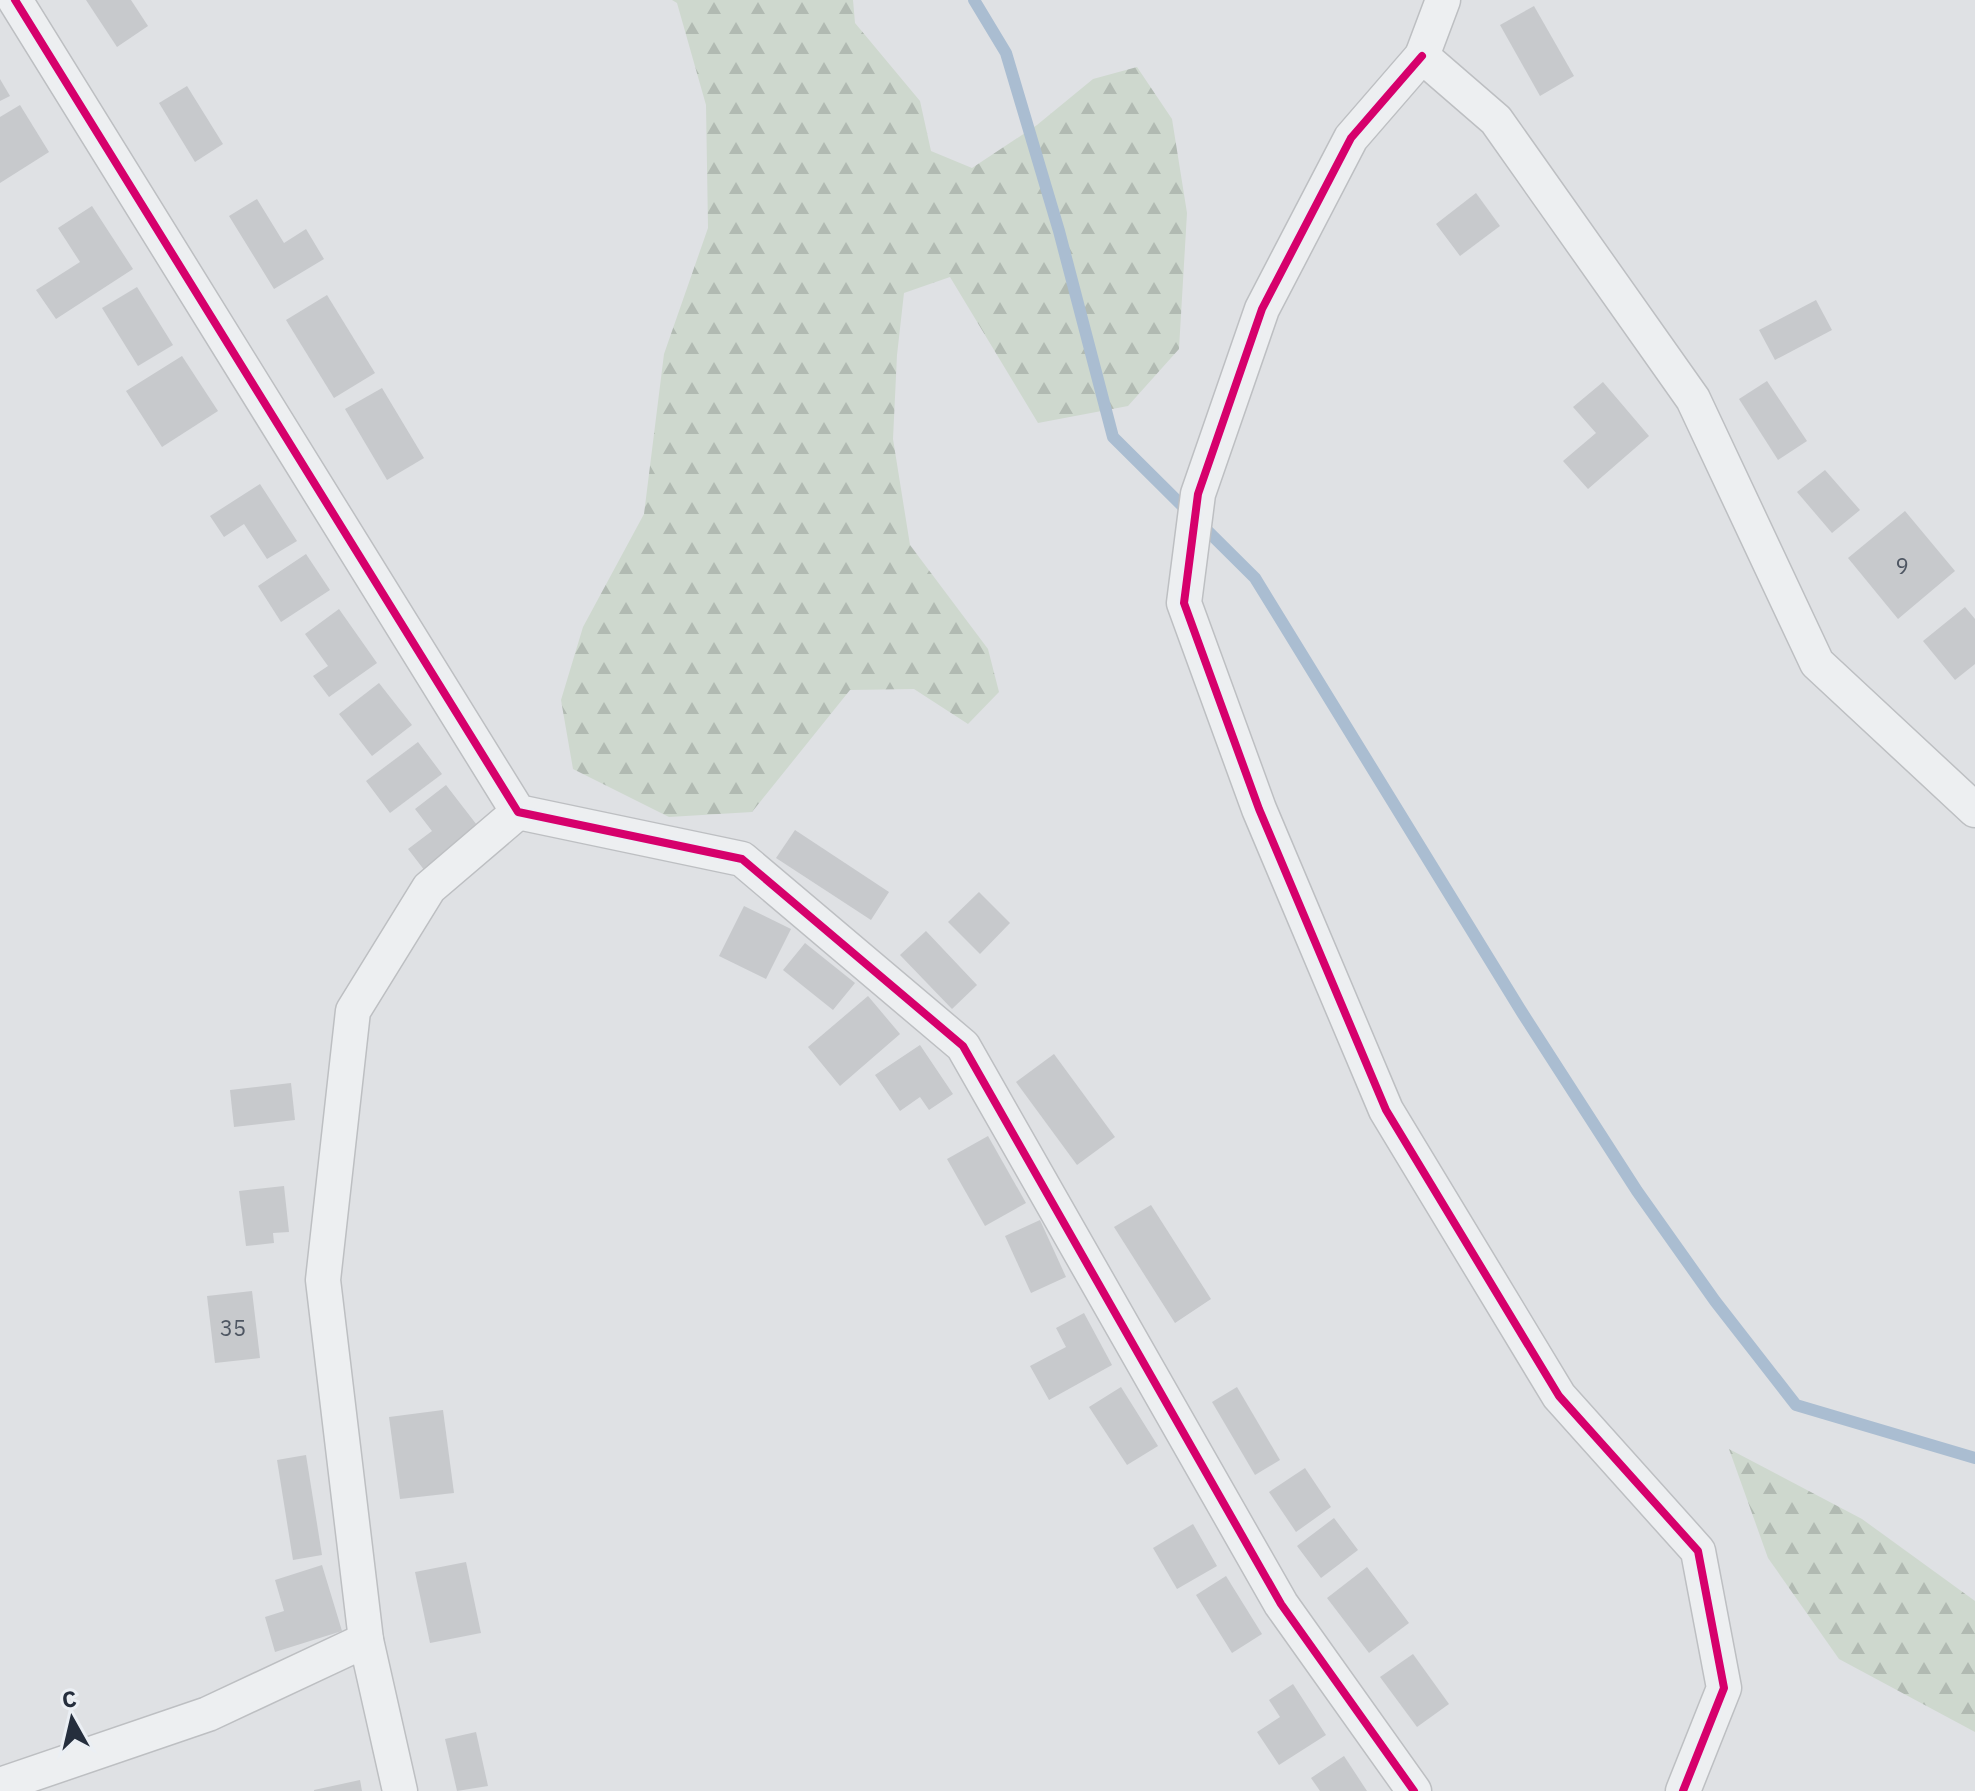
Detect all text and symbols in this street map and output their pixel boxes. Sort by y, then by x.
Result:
house number: 9 [1895,551,1909,580]
house number: 35 [220,1313,246,1342]
north arrow [32,1679,112,1759]
text: С [60,1683,78,1714]

